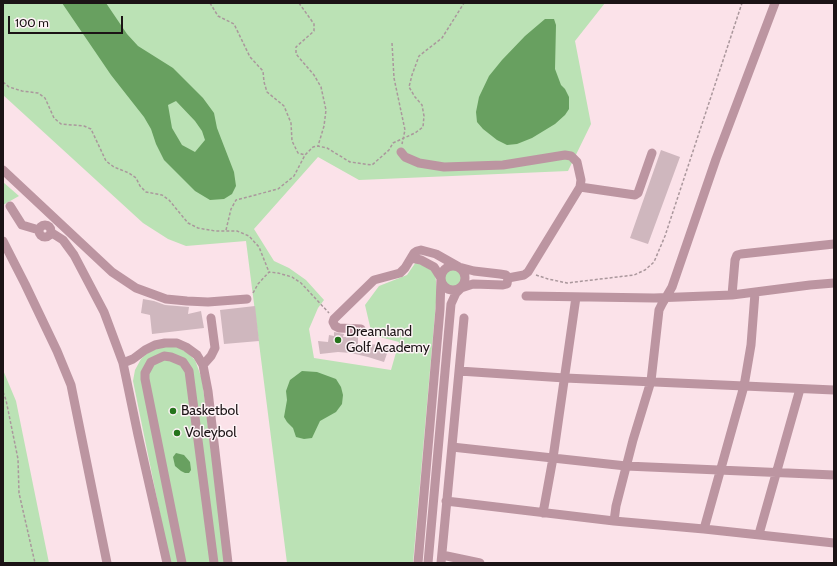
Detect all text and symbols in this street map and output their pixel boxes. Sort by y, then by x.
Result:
scale bar [10,8,125,34]
text: 100 m [15,15,49,30]
place label: Dreamland Golf Academy [346,324,430,356]
marker: Dreamland Golf Academy [333,335,343,345]
place label: Basketbol [181,403,238,419]
marker: Basketbol [168,406,178,416]
place label: Voleybol [185,425,237,441]
marker: Voleybol [172,428,182,438]

